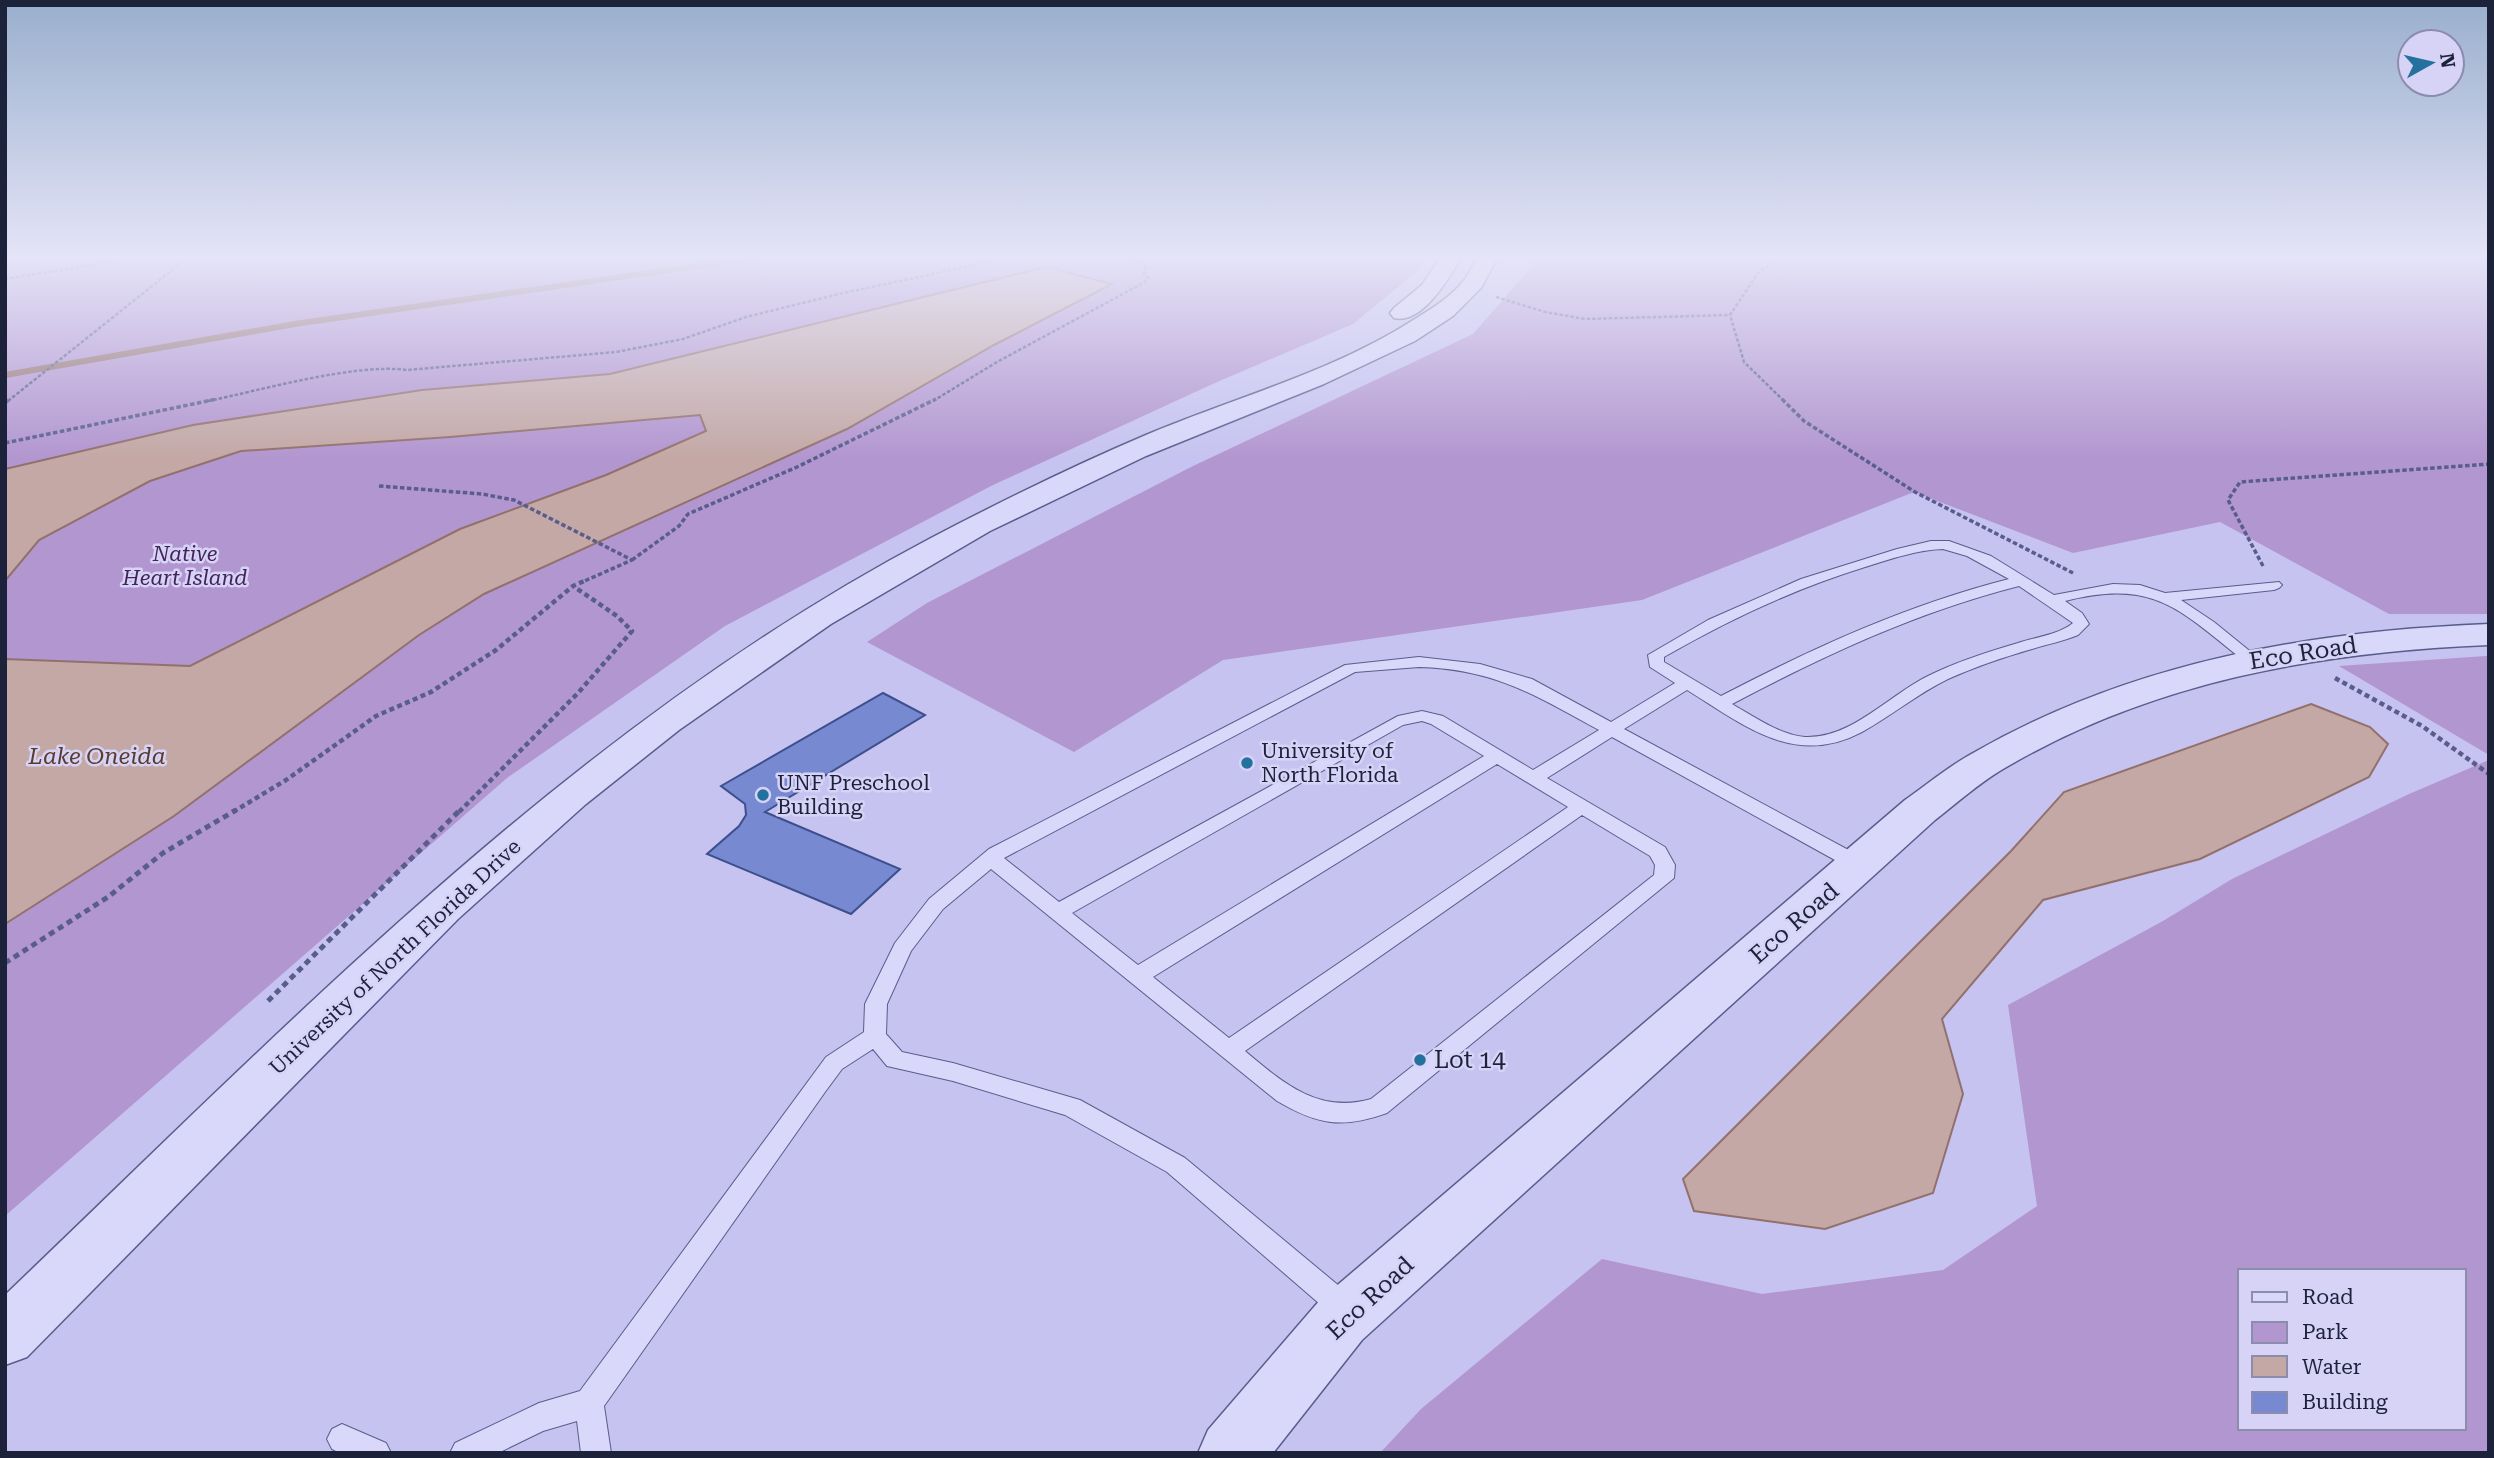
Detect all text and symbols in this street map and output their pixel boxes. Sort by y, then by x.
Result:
north arrow [2396,28,2466,98]
text: N [2435,52,2460,70]
park label: Native Heart Island [122,542,247,590]
street label: Eco Road [2247,631,2359,675]
place label: University of North Florida [1261,739,1399,787]
water label: Lake Oneida [27,743,166,770]
marker: University of North Florida [1239,755,1255,771]
place label: UNF Preschool Building [777,771,930,819]
marker: UNF Preschool Building [755,787,771,803]
street label: University of North Florida Drive [264,834,526,1080]
street label: Eco Road [1744,877,1844,969]
place label: Lot 14 [1434,1046,1506,1074]
marker: Lot 14 [1412,1052,1428,1068]
street label: Eco Road [1321,1251,1419,1345]
legend [2238,1269,2466,1430]
text: Road [2302,1285,2354,1309]
text: Park [2302,1320,2348,1344]
text: Water [2302,1355,2362,1379]
text: Building [2302,1390,2388,1414]

